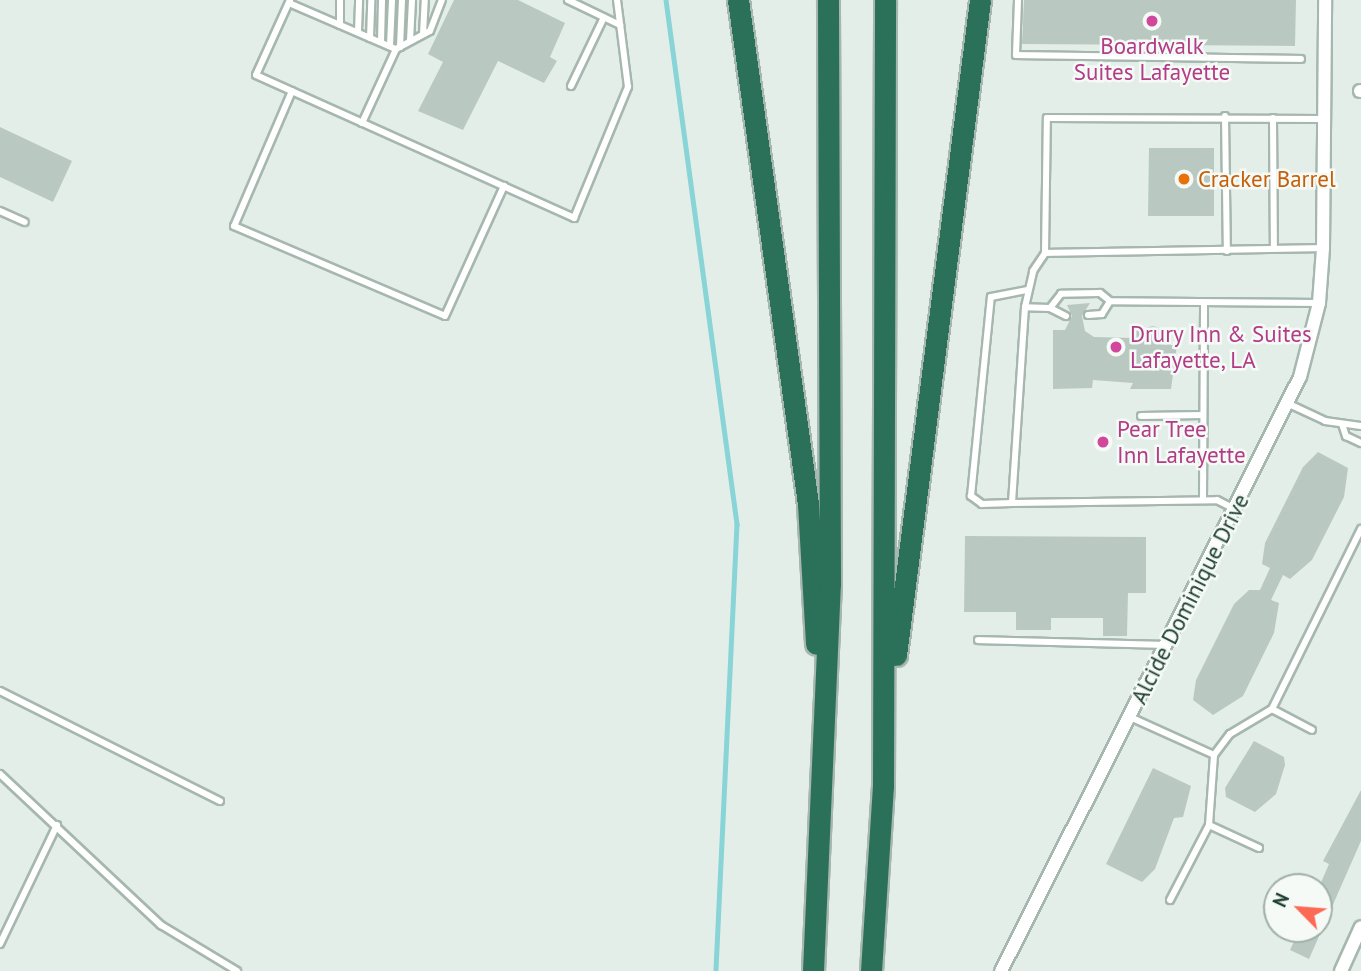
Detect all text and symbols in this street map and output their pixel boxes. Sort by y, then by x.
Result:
marker: Boardwalk Suites Lafayette [1144,13,1160,29]
place label: Boardwalk Suites Lafayette [1074,32,1230,86]
place label: Cracker Barrel [1198,165,1336,193]
marker: Cracker Barrel [1176,171,1192,187]
place label: Drury Inn & Suites Lafayette, LA [1130,320,1312,374]
marker: Drury Inn & Suites Lafayette, LA [1108,339,1124,355]
place label: Pear Tree Inn Lafayette [1117,415,1246,469]
marker: Pear Tree Inn Lafayette [1095,434,1111,450]
street label: Alcide Dominique Drive [1125,489,1255,709]
north arrow [1263,873,1333,943]
text: N [1267,889,1294,911]

